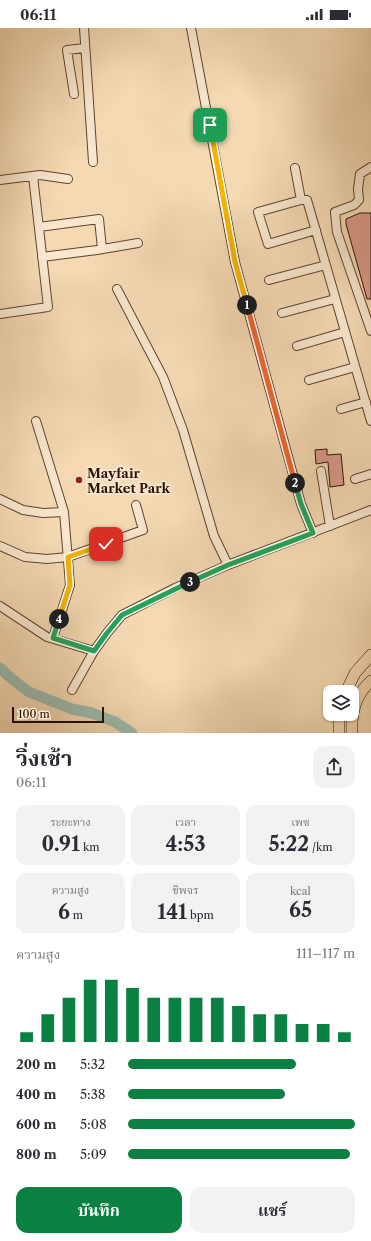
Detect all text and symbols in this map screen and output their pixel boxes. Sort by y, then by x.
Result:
text: 06:11 [20,5,56,24]
pin [193,108,227,142]
icon: arrive [199,114,221,136]
pin: 1 [237,295,257,315]
text: 1 [245,298,249,312]
place label: Mayfair Market Park [87,465,171,496]
pin: 2 [285,473,305,493]
marker: Mayfair Market Park [74,475,84,485]
text: 2 [292,476,298,490]
pin [89,527,123,561]
icon: check [95,533,117,555]
pin: 3 [180,572,200,592]
text: 3 [187,575,193,589]
pin: 4 [49,609,69,629]
text: 4 [56,612,62,626]
map controls [323,685,359,721]
button: layers [323,685,359,721]
scale bar [12,705,104,724]
text: 100 m [18,707,50,721]
text: วิ่งเช้า [16,745,72,772]
button: share [313,746,355,788]
text: 06:11 [16,774,46,790]
text: ระยะทาง [50,815,91,829]
text: เวลา [175,815,196,829]
text: เพซ [291,815,310,829]
text: 0.91 [41,832,80,856]
text: 4:53 [165,832,206,856]
text: 5:22 [268,832,309,856]
text: km [80,840,100,854]
text: /km [309,840,333,854]
text: ความสูง [52,883,89,897]
text: ชีพจร [172,883,199,897]
text: kcal [290,884,311,898]
text: 65 [289,898,312,922]
text: 6 [58,900,70,924]
text: 141 [157,900,187,924]
text: m [70,908,83,922]
text: bpm [187,908,214,922]
text: 111–117 m [296,945,355,961]
text: ความสูง [16,946,60,962]
text: 200 m [16,1056,56,1072]
text: 5:32 [80,1056,105,1072]
text: 400 m [16,1086,56,1102]
text: 5:38 [80,1086,106,1102]
text: 600 m [16,1116,57,1132]
text: 5:08 [80,1116,107,1132]
text: 800 m [16,1146,57,1162]
text: 5:09 [80,1146,107,1162]
button: บันทึก [16,1187,182,1233]
button: แชร์ [190,1187,355,1233]

